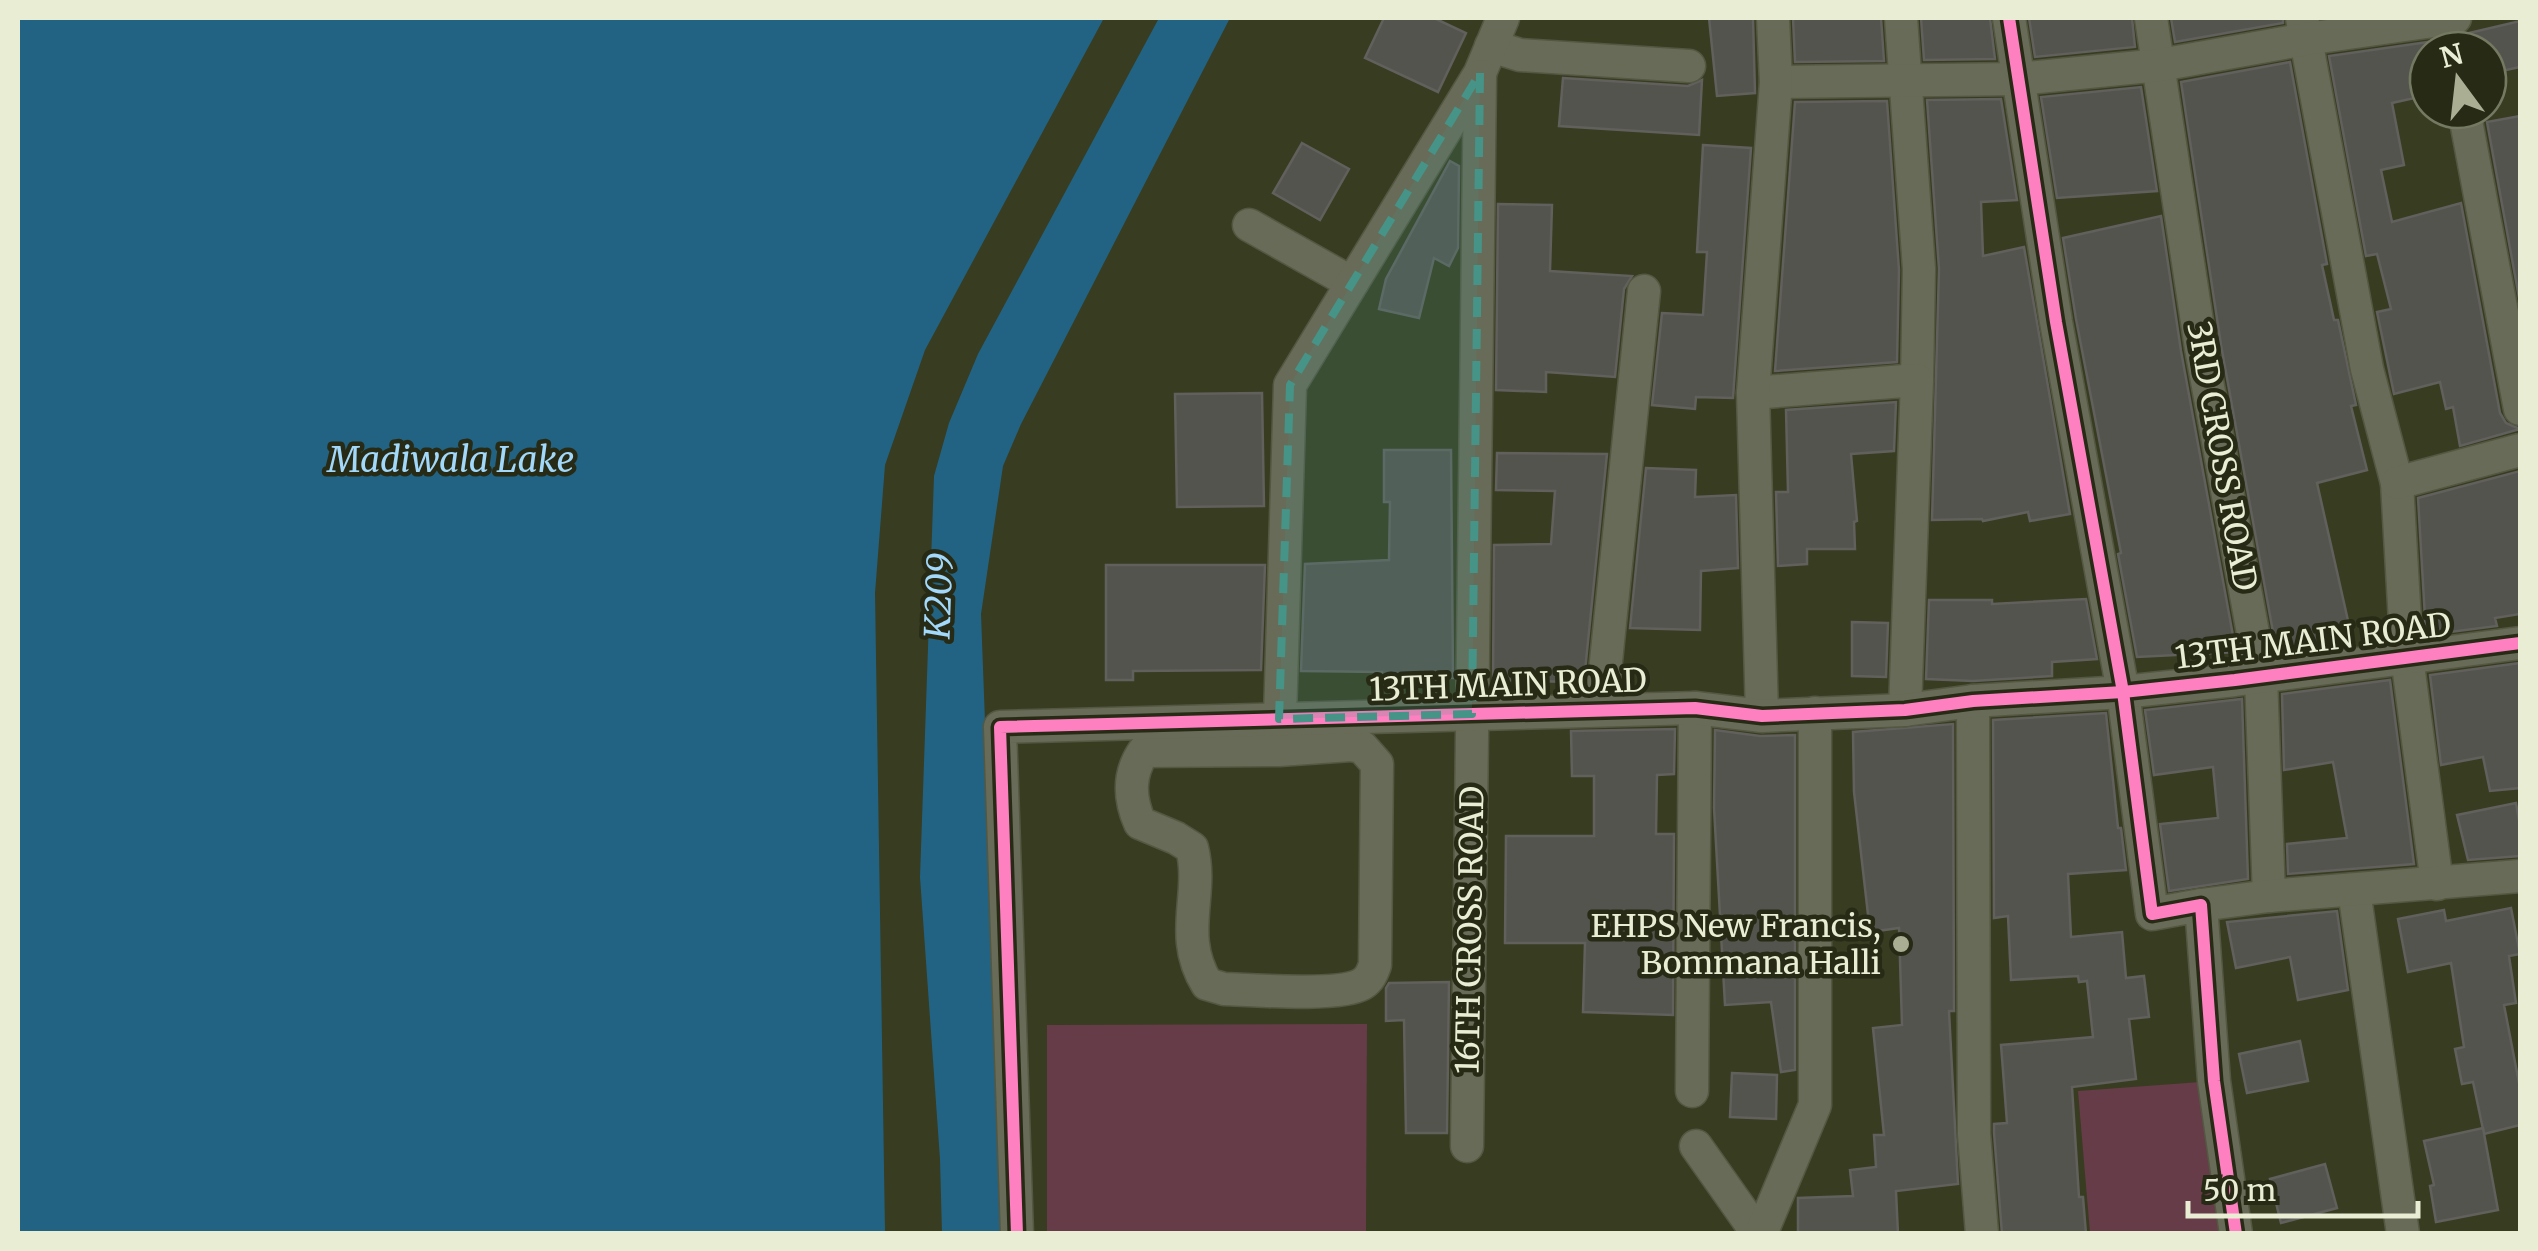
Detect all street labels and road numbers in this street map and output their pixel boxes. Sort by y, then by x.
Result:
street label: 3RD CROSS ROAD [2179,318,2265,594]
street label: 13TH MAIN ROAD [2173,604,2453,678]
street label: 13TH MAIN ROAD [1369,660,1647,710]
street label: 16TH CROSS ROAD [1447,786,1493,1074]

